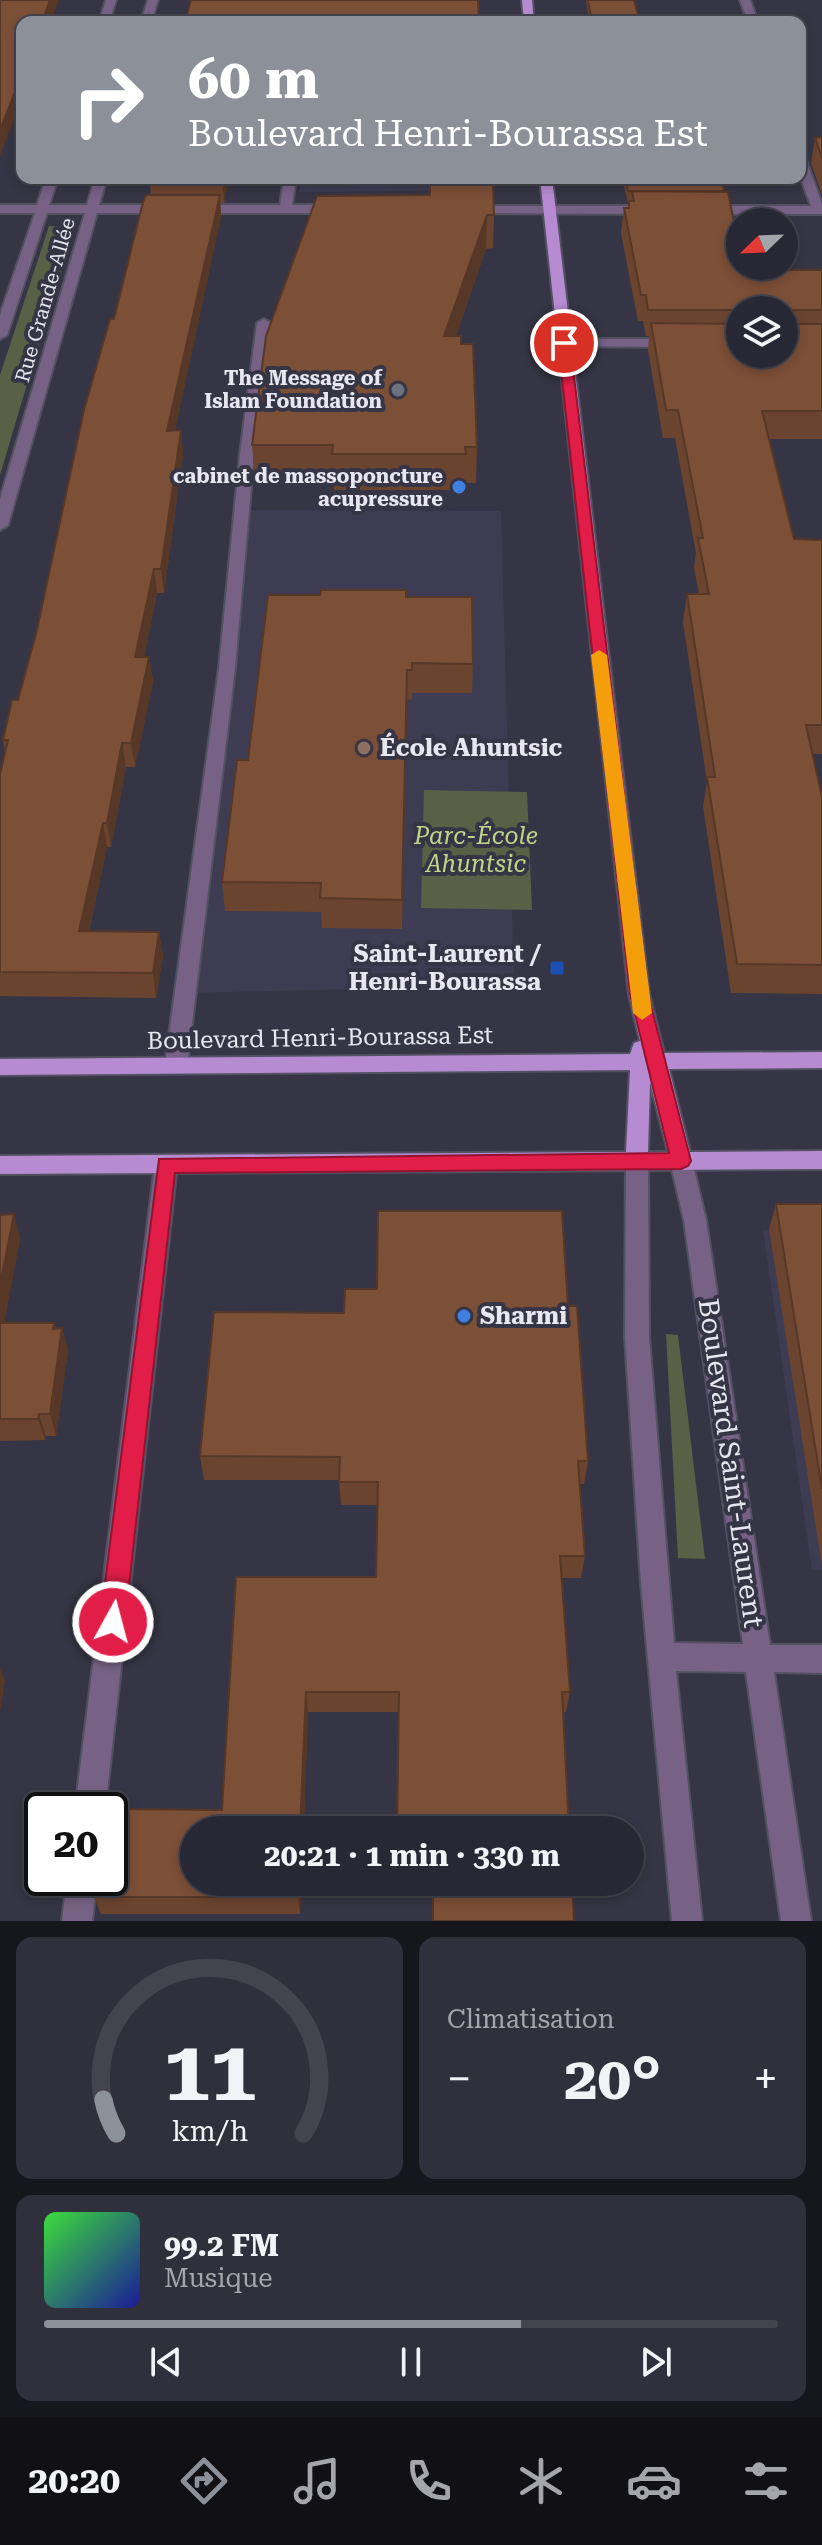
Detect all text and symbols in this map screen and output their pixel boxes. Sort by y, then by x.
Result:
text: 60 m [188,46,319,112]
icon: right [56,48,160,152]
text: Boulevard Henri-Bourassa Est [188,113,708,155]
north arrow [726,208,798,280]
map controls [726,208,798,368]
street label: Rue Grande-Allée [10,215,80,385]
button: layers [726,296,798,368]
pin [530,309,598,377]
icon: arrive [542,321,586,365]
place label: The Message of Islam Foundation [204,366,383,413]
marker: The Message of Islam Foundation [389,381,407,399]
place label: cabinet de massoponcture acupressure [173,464,443,511]
marker: cabinet de massoponcture acupressure [450,478,468,496]
place label: École Ahuntsic [380,732,563,762]
marker: École Ahuntsic [355,739,373,757]
park label: Parc-École Ahuntsic [413,821,538,878]
place label: Saint-Laurent / Henri-Bourassa [349,940,542,996]
marker: Saint-Laurent / Henri-Bourassa [548,959,566,977]
street label: Boulevard Henri-Bourassa Est [147,1021,493,1055]
street label: Boulevard Saint-Laurent [692,1296,770,1630]
place label: Sharmi [480,1302,567,1330]
marker: Sharmi [455,1307,473,1325]
position arrow [71,1580,155,1664]
speed limit sign: 20 [24,1792,128,1896]
text: 20:21 · 1 min · 330 m [264,1838,560,1873]
text: Climatisation [447,2004,614,2034]
text: 11 [163,2023,256,2120]
text: 20° [564,2043,661,2114]
text: − [447,2053,472,2105]
text: + [753,2053,778,2105]
text: km/h [171,2114,248,2148]
text: 99.2 FM [164,2228,279,2263]
text: Musique [164,2263,273,2293]
icon: previous [144,2340,188,2384]
icon: pause [389,2340,433,2384]
icon: next [634,2340,678,2384]
icon: directions [176,2453,232,2509]
icon: music [289,2453,345,2509]
icon: phone [401,2453,457,2509]
icon: climate [513,2453,569,2509]
icon: car [626,2453,682,2509]
icon: filters [738,2453,794,2509]
text: 20:20 [28,2460,120,2502]

